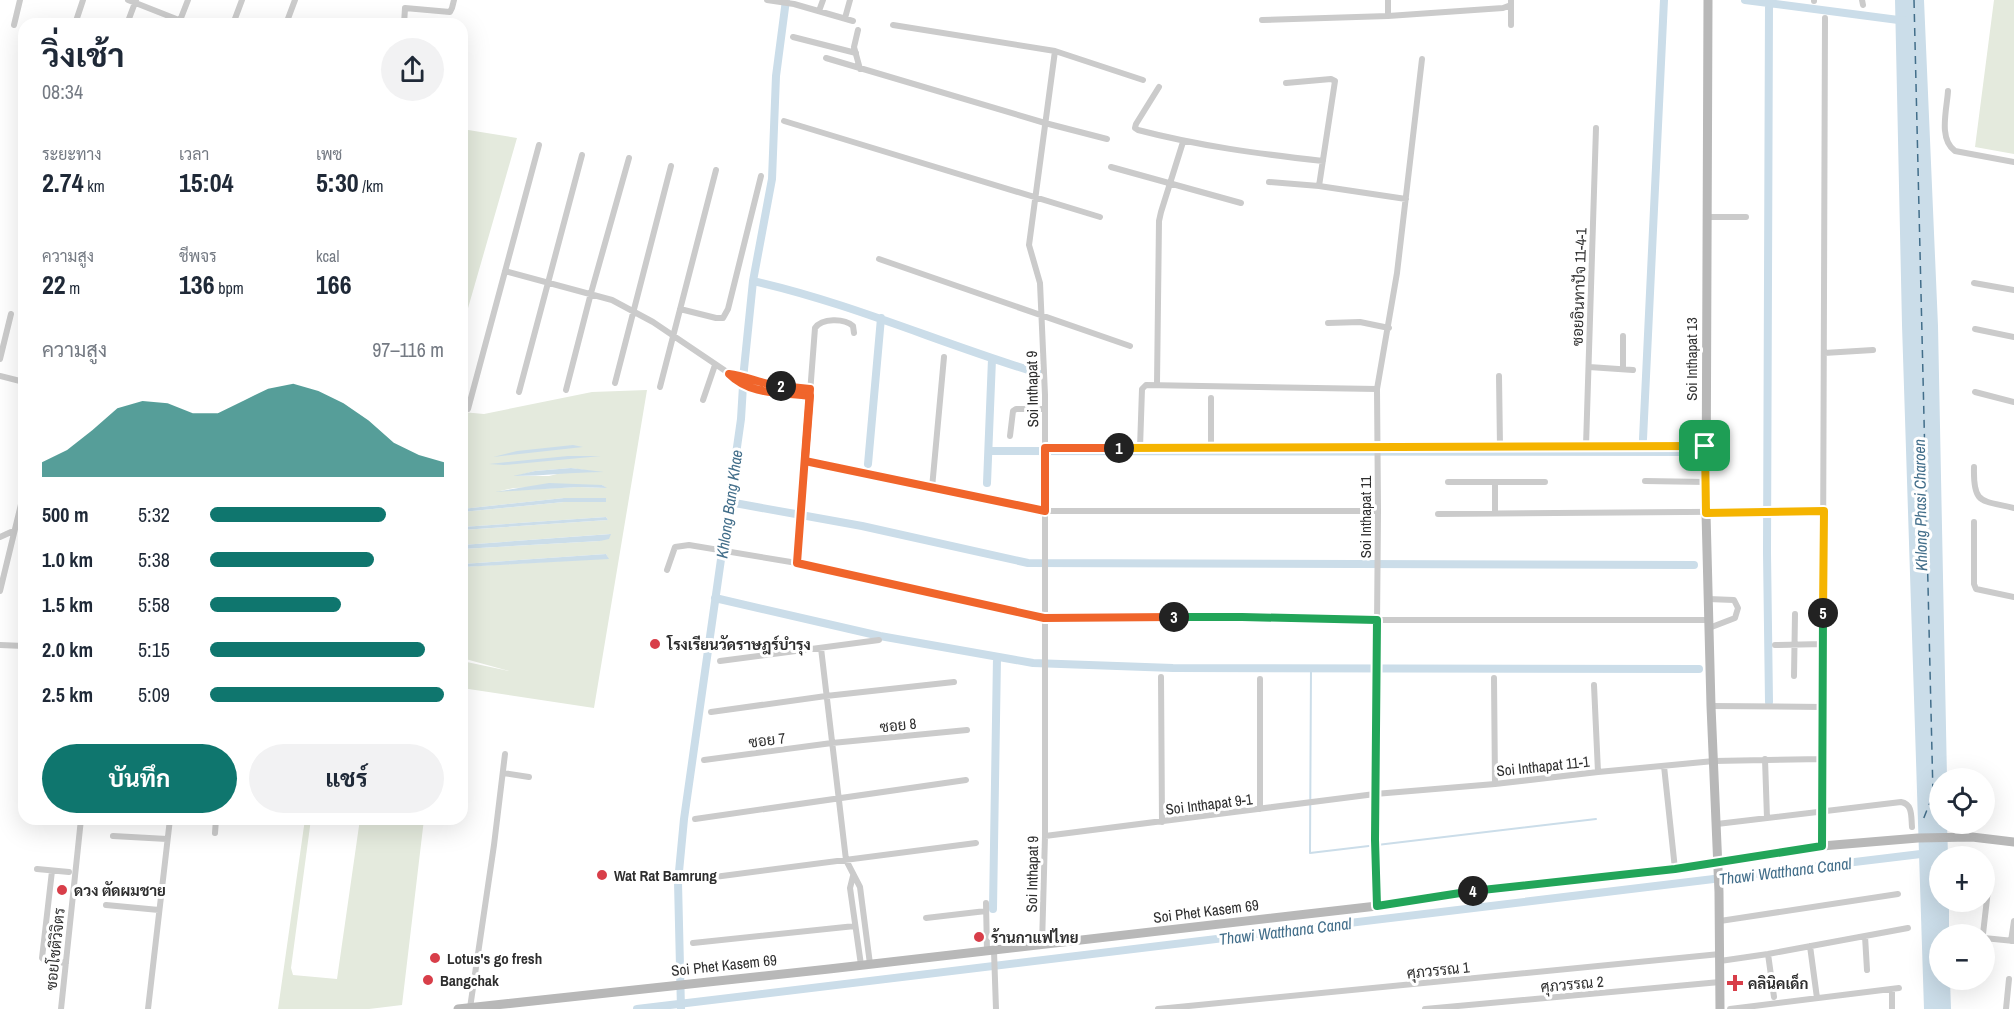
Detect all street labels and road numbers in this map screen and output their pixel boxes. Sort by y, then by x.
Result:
street label: ซอยอินทาปัจ 11-4-1 [1566,227,1592,347]
street label: Soi Inthapat 13 [1681,317,1702,401]
street label: Soi Inthapat 9 [1021,350,1043,427]
street label: Soi Inthapat 11 [1355,476,1376,558]
street label: ซอย 8 [879,713,918,737]
street label: ซอย 7 [747,727,787,753]
street label: Soi Inthapat 11-1 [1495,751,1591,781]
street label: Soi Inthapat 9-1 [1164,788,1254,820]
street label: Soi Inthapat 9 [1021,835,1043,912]
street label: Soi Phet Kasem 69 [1152,894,1260,928]
street label: ซอยโชติวิจิตร [40,907,70,991]
street label: Soi Phet Kasem 69 [670,949,778,981]
street label: ศุภวรรณ 1 [1405,956,1471,985]
street label: ศุภวรรณ 2 [1540,971,1605,998]

